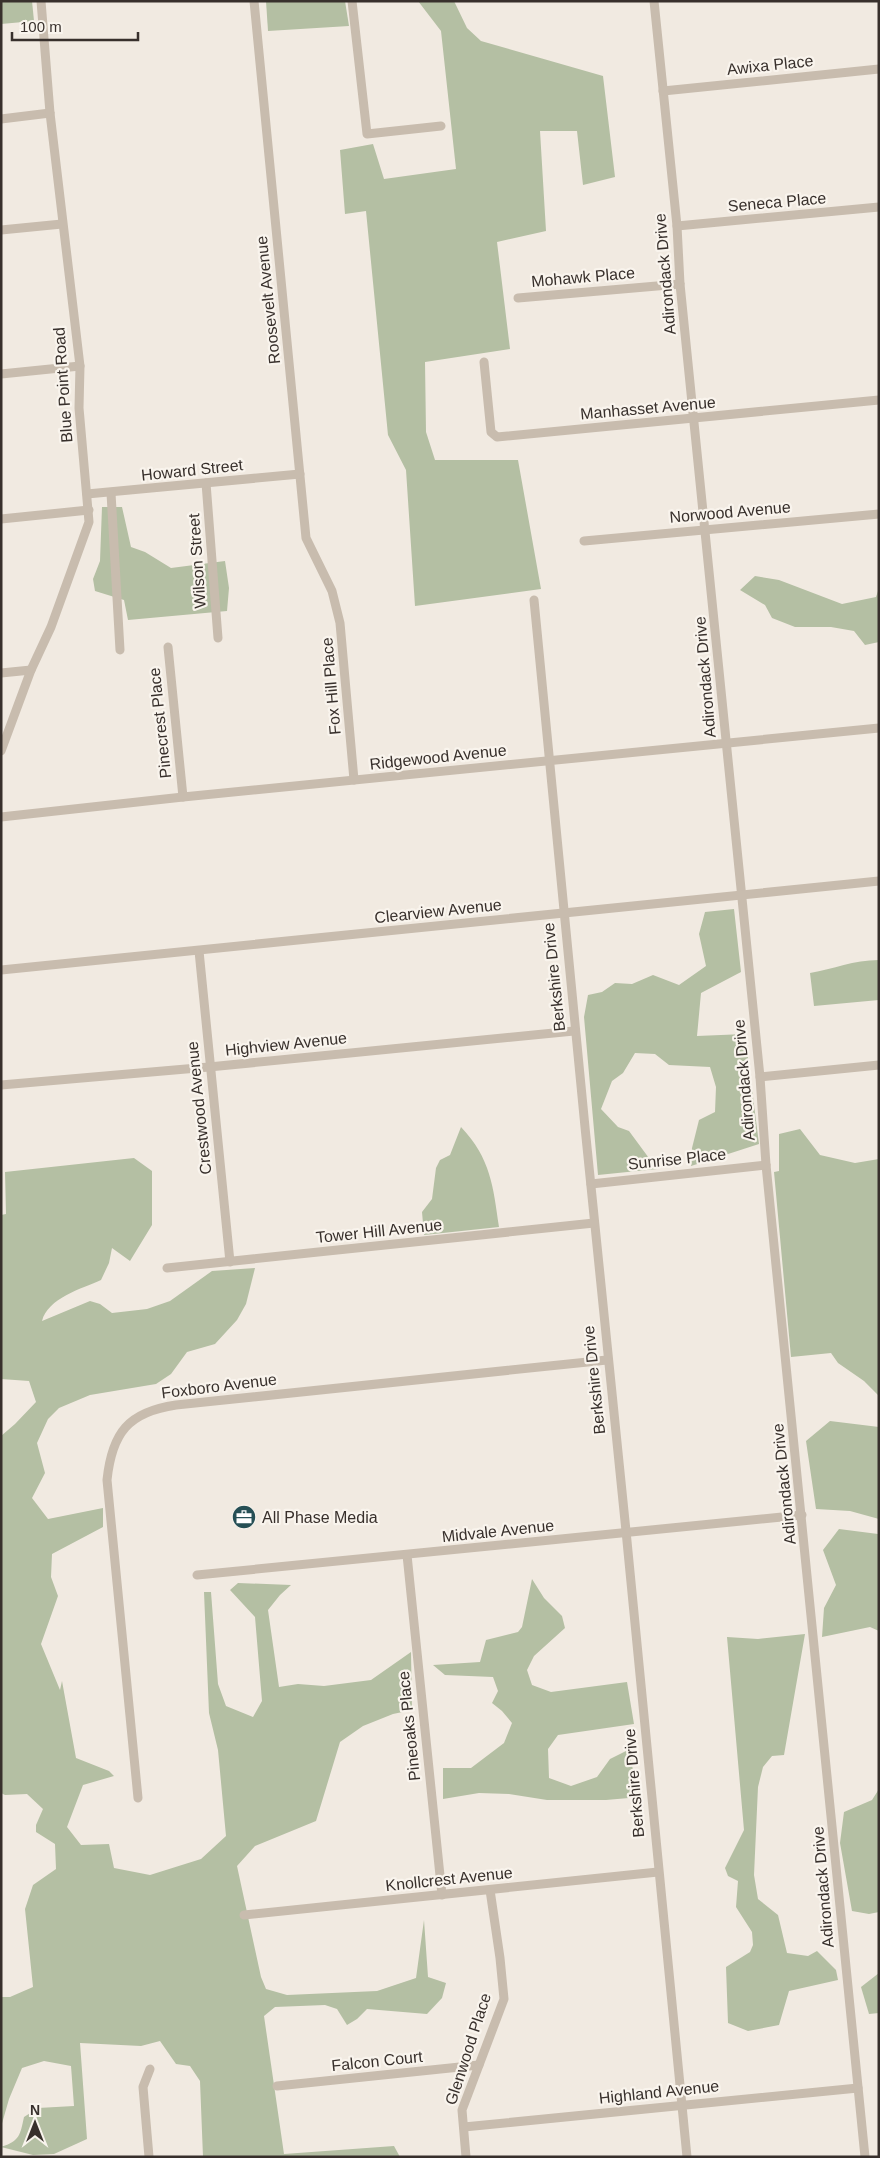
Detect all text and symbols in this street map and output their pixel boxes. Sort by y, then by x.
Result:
scale bar [12,10,139,42]
text: 100 m [20,18,62,35]
street label: Awixa Place [726,52,814,78]
street label: Seneca Place [727,189,827,215]
street label: Adirondack Drive [651,212,679,335]
street label: Roosevelt Avenue [253,235,283,365]
street label: Mohawk Place [530,264,636,290]
street label: Blue Point Road [50,327,76,443]
street label: Manhasset Avenue [580,394,716,422]
street label: Howard Street [140,456,244,484]
street label: Norwood Avenue [669,498,791,526]
street label: Wilson Street [185,512,209,609]
street label: Adirondack Drive [691,615,719,738]
street label: Fox Hill Place [318,636,344,735]
street label: Pinecrest Place [146,667,174,779]
street label: Ridgewood Avenue [369,741,507,773]
street label: Clearview Avenue [374,896,503,926]
street label: Berkshire Drive [540,922,568,1032]
street label: Adirondack Drive [730,1018,758,1141]
street label: Highview Avenue [224,1029,348,1059]
street label: Crestwood Avenue [184,1040,214,1176]
street label: Sunrise Place [627,1145,727,1173]
street label: Tower Hill Avenue [315,1216,443,1246]
street label: Berkshire Drive [580,1325,608,1435]
street label: Foxboro Avenue [160,1370,278,1402]
street label: Adirondack Drive [769,1422,799,1545]
office icon: All Phase Media [231,1504,257,1530]
place label: All Phase Media [262,1509,378,1526]
street label: Midvale Avenue [441,1517,555,1545]
street label: Pineoaks Place [395,1670,423,1782]
street label: Berkshire Drive [621,1728,647,1838]
street label: Adirondack Drive [809,1825,837,1948]
street label: Knollcrest Avenue [385,1864,514,1894]
street label: Glenwood Place [442,1991,494,2107]
street label: Falcon Court [331,2048,424,2074]
street label: Highland Avenue [598,2077,720,2107]
north arrow [10,2098,60,2148]
text: N [30,2102,40,2118]

